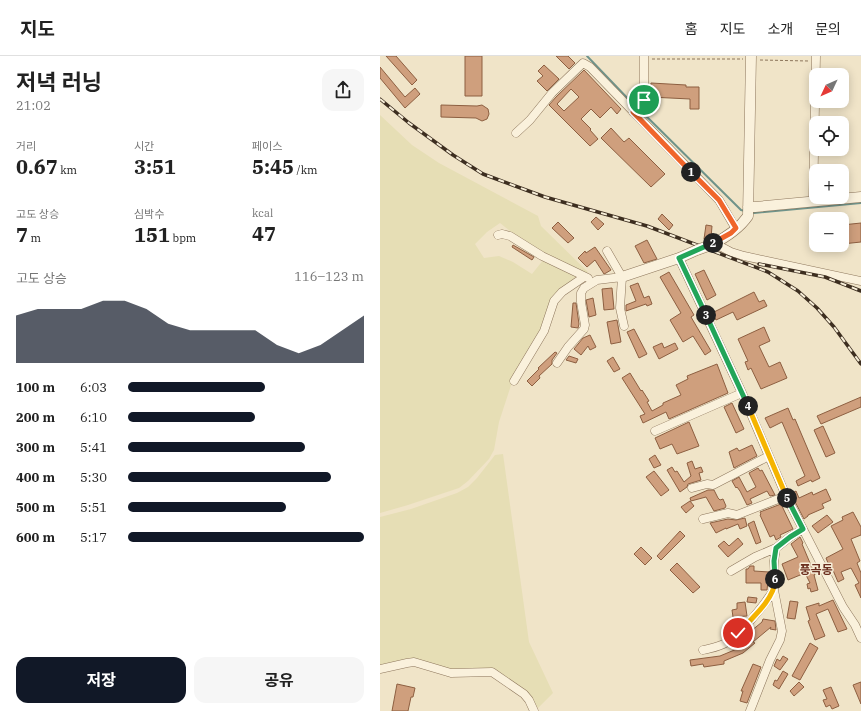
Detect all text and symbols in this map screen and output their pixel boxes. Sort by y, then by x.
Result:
text: 지도 [20,17,55,41]
text: 홈 [685,20,698,38]
text: 지도 [720,20,745,38]
text: 소개 [767,20,793,38]
text: 문의 [815,20,841,38]
text: 저녁 러닝 [16,67,102,96]
north arrow [809,68,849,108]
map controls [809,68,849,252]
button: share [322,69,364,111]
pin [627,83,661,117]
icon: arrive [633,89,655,111]
text: 21:02 [16,97,51,114]
button: locate [809,116,849,156]
text: 거리 [16,139,36,153]
text: 시간 [134,139,154,153]
text: 페이스 [252,139,282,153]
text: 0.67 [16,153,58,180]
text: 3:51 [134,153,176,180]
text: 5:45 [252,153,294,180]
pin: 1 [681,162,701,182]
text: km [58,163,77,177]
text: /km [294,163,318,177]
button: + [809,164,849,204]
text: 1 [688,165,694,179]
text: kcal [252,206,273,220]
text: 고도 상승 [16,207,59,221]
text: 심박수 [134,207,164,221]
button: − [809,212,849,252]
text: 47 [252,220,276,247]
text: 7 [16,221,28,248]
text: 151 [134,221,170,248]
text: m [28,231,41,245]
text: bpm [170,231,196,245]
pin: 2 [703,233,723,253]
text: 2 [710,236,716,250]
text: 116–123 m [294,268,364,285]
text: 고도 상승 [16,270,67,287]
pin: 3 [696,305,716,325]
text: 3 [703,308,709,322]
text: 100 m [16,379,55,396]
text: 6:03 [80,379,107,396]
pin: 4 [738,396,758,416]
text: 4 [745,399,751,413]
text: 200 m [16,409,55,426]
text: 6:10 [80,409,107,426]
text: 300 m [16,439,55,456]
text: 5:41 [80,439,107,456]
text: 400 m [16,469,55,486]
text: 5:30 [80,469,107,486]
pin: 5 [777,488,797,508]
text: 5 [784,491,790,505]
text: 500 m [16,499,55,516]
text: 5:51 [80,499,107,516]
text: 600 m [16,529,55,546]
text: 5:17 [80,529,107,546]
district label: 풍곡동 [799,562,833,577]
pin: 6 [765,569,785,589]
text: 6 [772,572,778,586]
pin [721,616,755,650]
icon: check [727,622,749,644]
button: 저장 [16,657,186,703]
button: 공유 [194,657,364,703]

